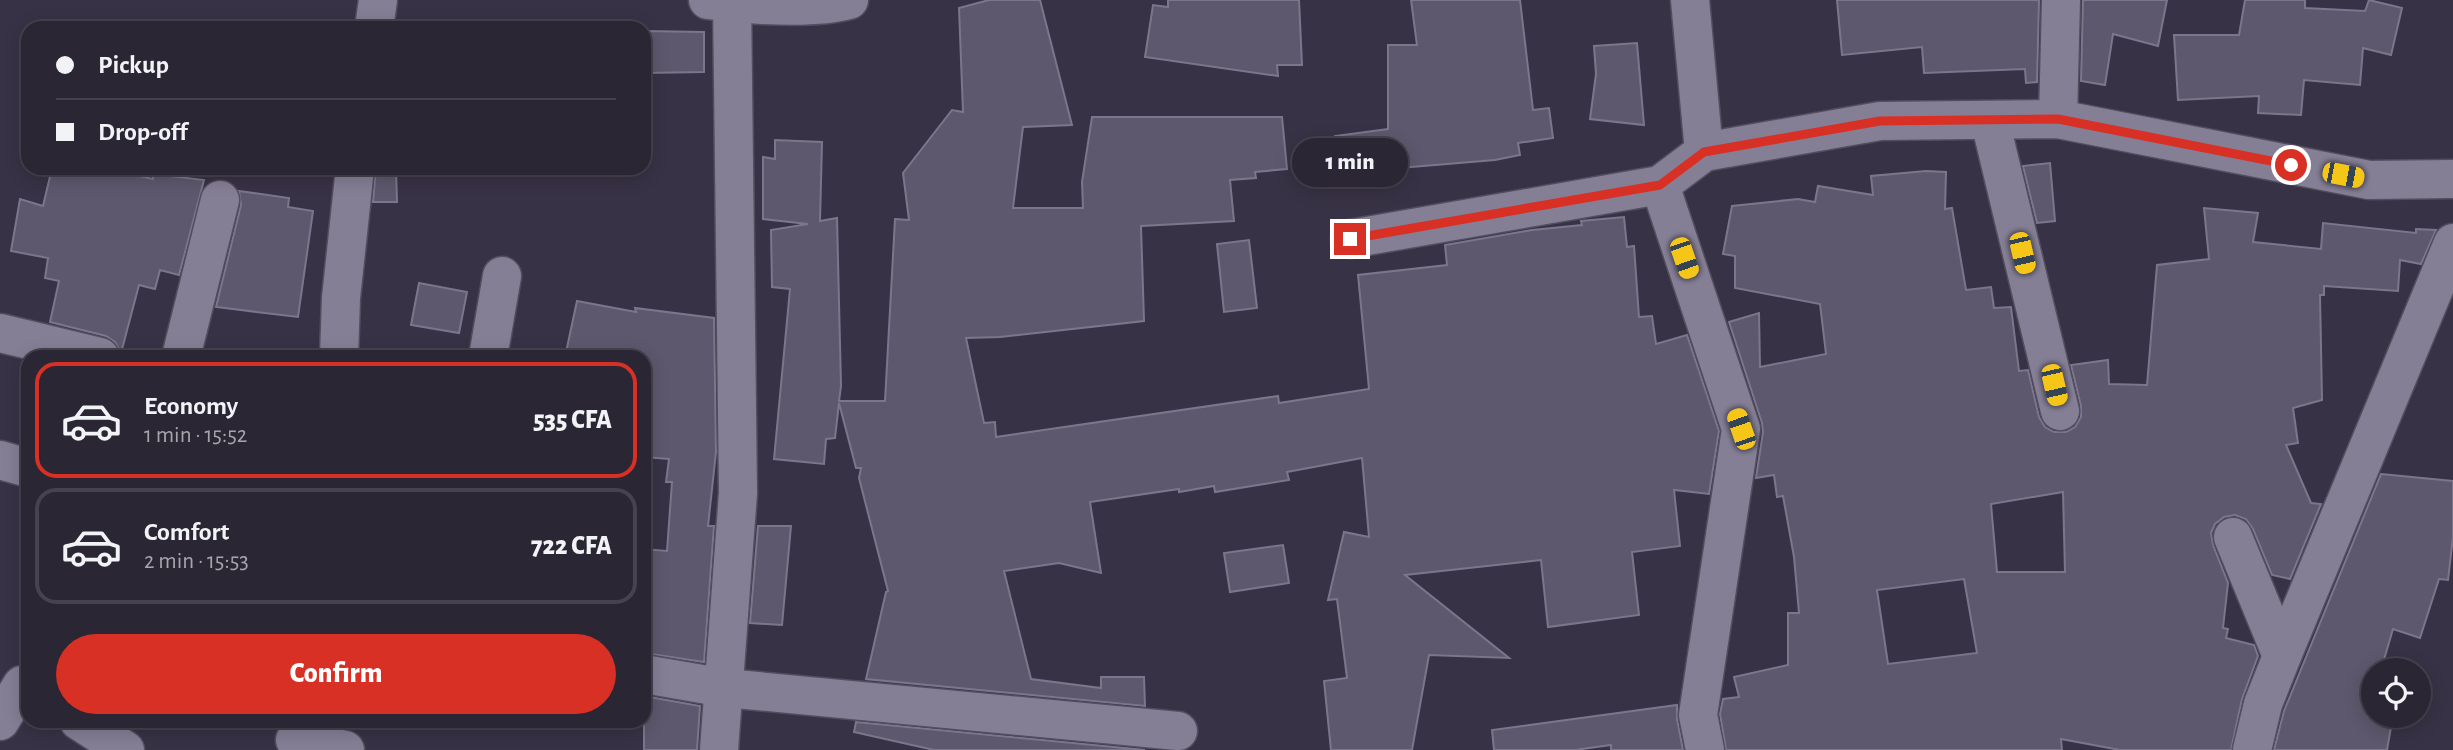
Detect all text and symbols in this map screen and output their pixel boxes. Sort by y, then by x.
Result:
text: Pickup [98,52,169,78]
text: Drop-off [98,119,187,145]
callout: 1 min [1292,138,1408,187]
route start [2275,149,2307,181]
text: 1 min [1326,151,1374,174]
car [2321,161,2366,189]
route end [1334,223,1366,255]
car [2008,230,2037,276]
car [1668,235,1701,281]
car [2040,362,2069,408]
icon: car [60,389,123,452]
text: Economy [144,393,238,419]
car [1725,406,1758,452]
text: 535 CFA [533,407,612,433]
text: 1 min · 15:52 [144,424,247,447]
icon: car [60,515,123,578]
text: Comfort [144,519,229,545]
text: 722 CFA [531,533,612,559]
text: 2 min · 15:53 [144,550,249,573]
button: Confirm [56,634,616,714]
map controls [2361,658,2431,728]
button: locate [2361,658,2431,728]

